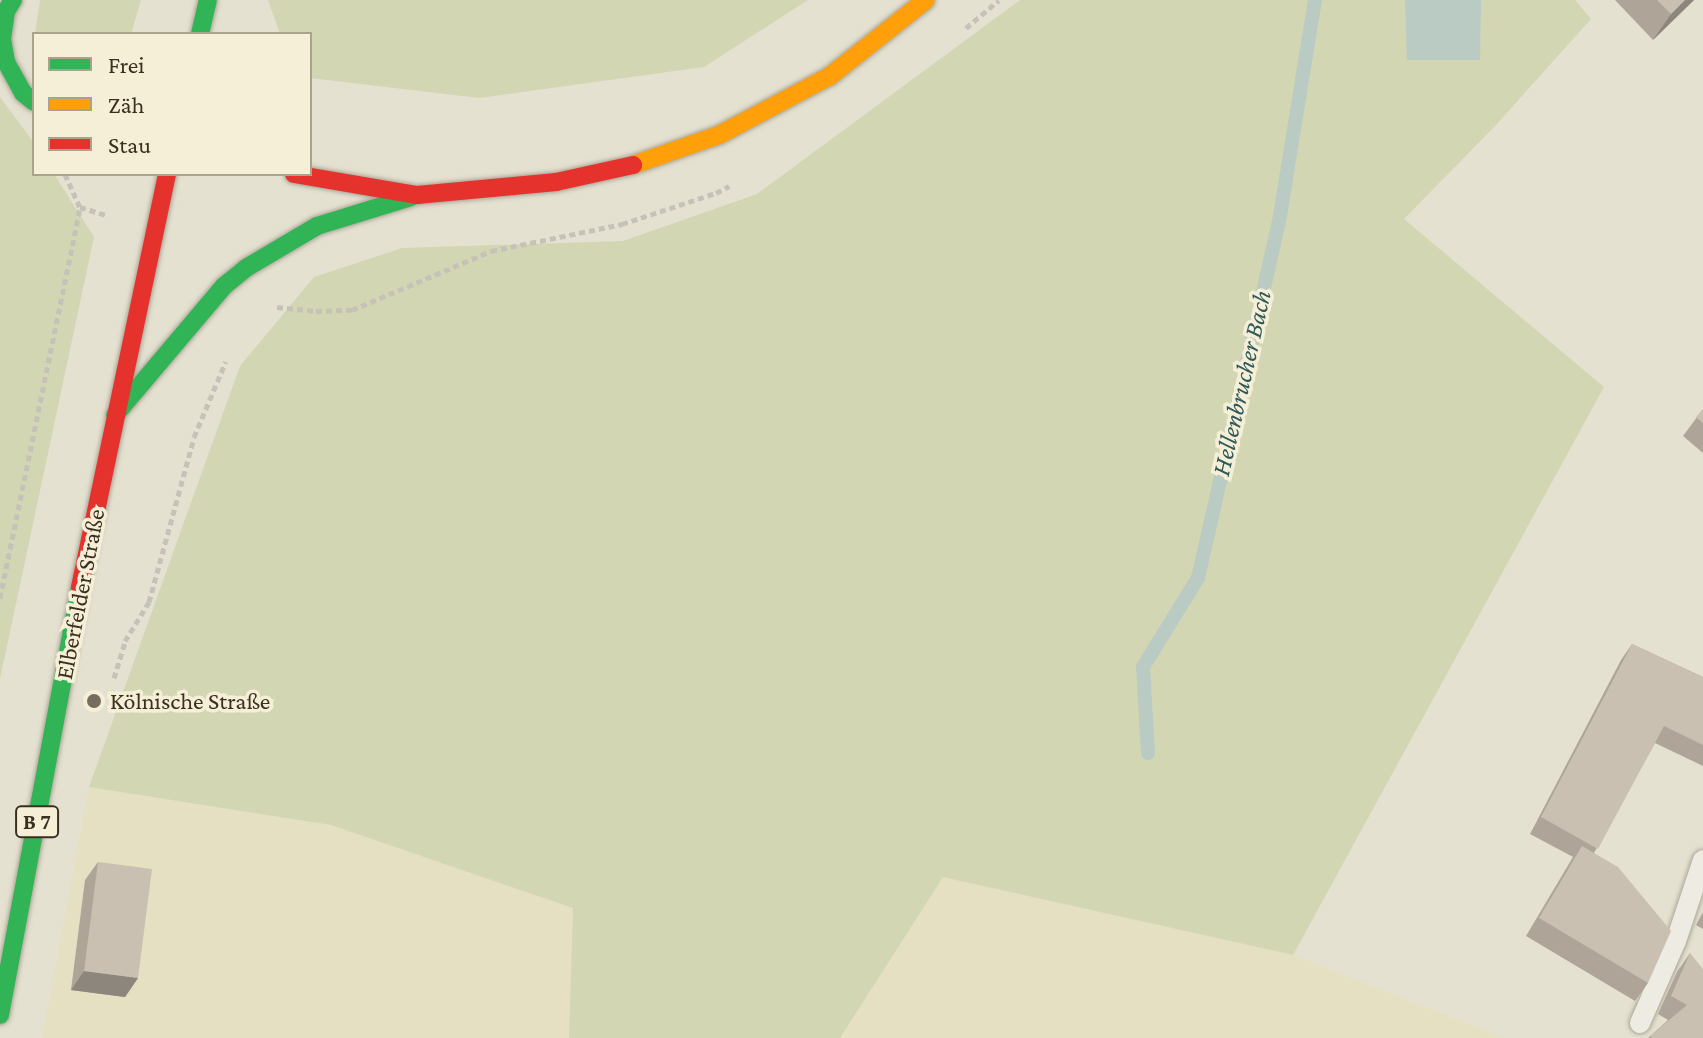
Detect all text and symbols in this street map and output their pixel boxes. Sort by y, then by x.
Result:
legend [32,32,312,176]
text: Frei [108,51,145,78]
text: Zäh [108,91,145,118]
text: Stau [108,131,151,158]
water label: Hellenbrucher Bach [1205,287,1279,479]
street label: Elberfelder Straße [49,506,111,682]
place label: Kölnische Straße [110,687,270,715]
marker: Kölnische Straße [85,692,103,710]
road number: B 7 [15,804,59,840]

